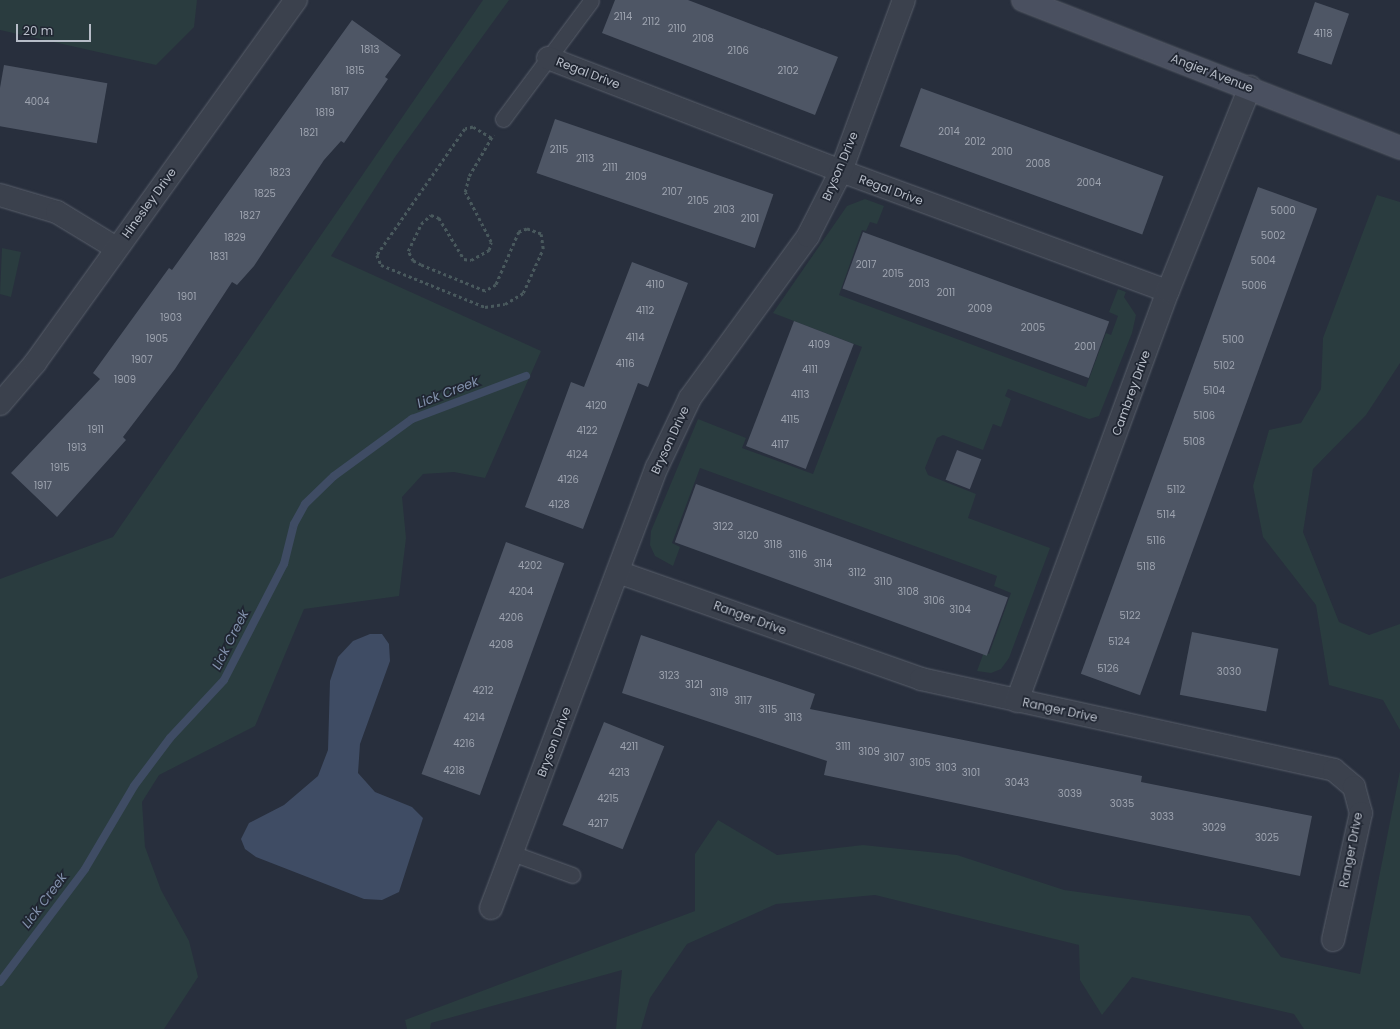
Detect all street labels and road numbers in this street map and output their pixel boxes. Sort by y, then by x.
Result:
street label: Angier Avenue [1169,51,1255,95]
street label: Regal Drive [554,54,622,92]
street label: Bryson Drive [819,129,861,203]
street label: Hinesley Drive [119,165,179,241]
street label: Regal Drive [857,172,925,208]
street label: Cambrey Drive [1109,348,1153,438]
street label: Bryson Drive [648,404,692,476]
street label: Ranger Drive [712,598,788,638]
street label: Ranger Drive [1021,695,1099,725]
street label: Bryson Drive [534,705,574,779]
street label: Ranger Drive [1337,811,1365,889]

